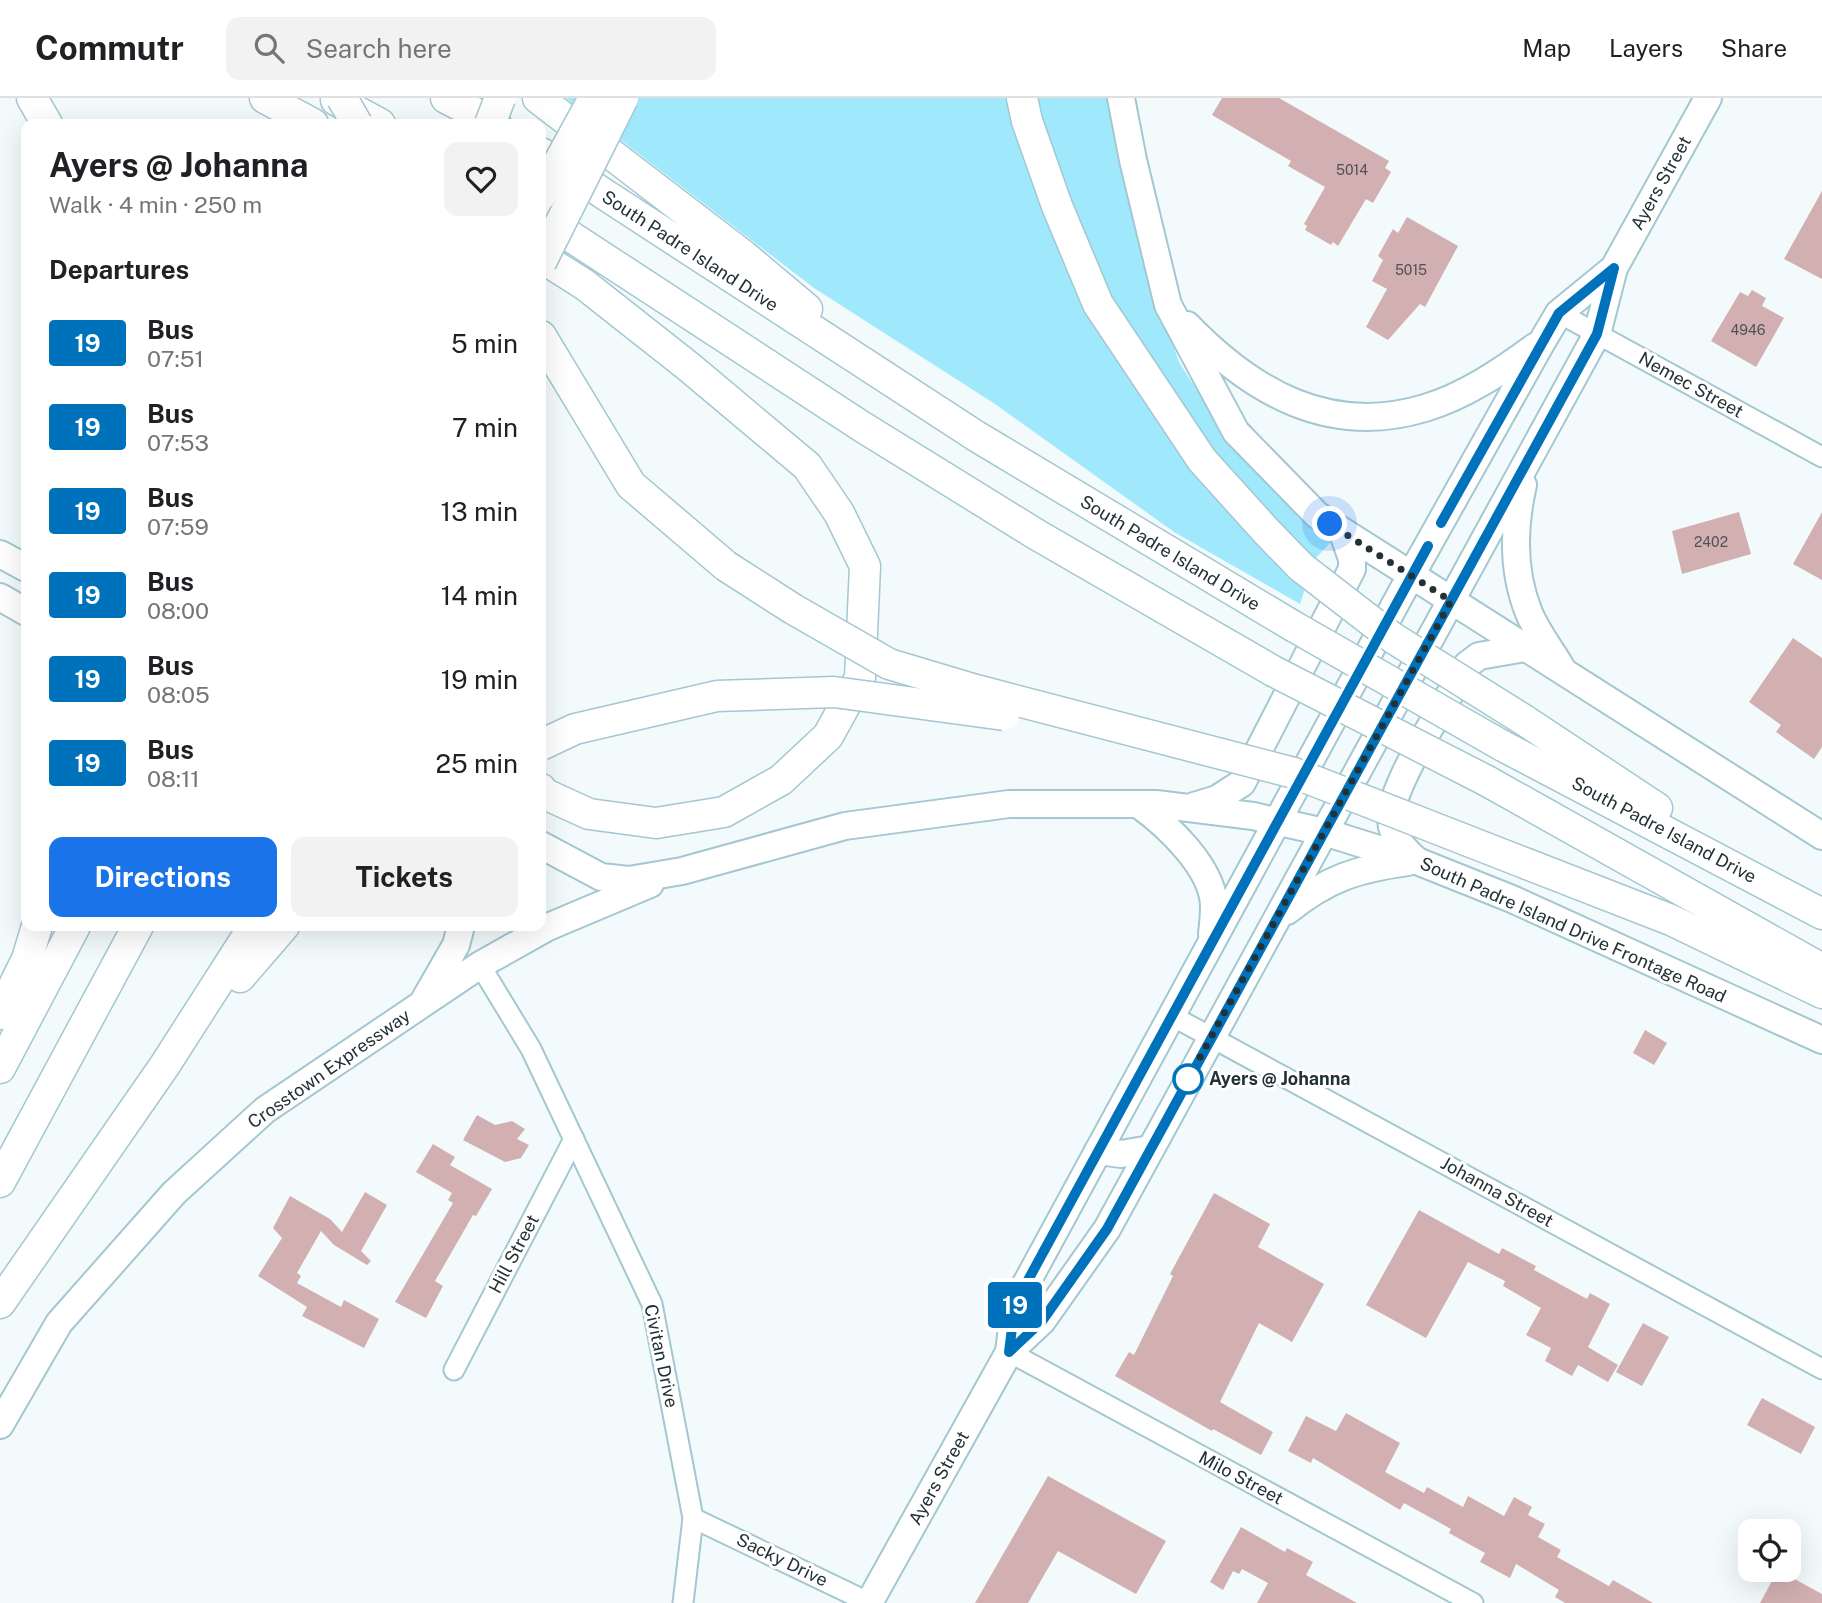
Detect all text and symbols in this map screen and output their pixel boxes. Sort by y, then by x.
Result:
search box [226,17,716,80]
text: Commutr [35,29,184,67]
icon: search [250,29,288,67]
text: Search here [306,33,452,64]
text: Map [1522,34,1571,62]
text: Layers [1609,34,1683,62]
text: Share [1721,34,1787,62]
street label: Ayers Street [1626,132,1695,233]
button: heart [444,142,518,216]
text: Ayers @ Johanna [49,146,308,184]
house number: 5014 [1336,162,1368,178]
street label: South Padre Island Drive [598,186,782,315]
text: Walk · 4 min · 250 m [49,191,262,218]
text: Departures [49,254,189,285]
house number: 5015 [1395,262,1427,278]
text: Bus [147,314,194,345]
house number: 4946 [1730,322,1766,338]
text: 5 min [451,328,518,359]
text: 19 [74,329,101,357]
text: 07:51 [147,345,204,372]
street label: Nemec Street [1635,347,1747,422]
text: Bus [147,398,194,429]
text: 7 min [452,412,518,443]
text: 19 [74,413,101,441]
text: 07:53 [147,429,209,456]
text: Bus [147,482,194,513]
street label: South Padre Island Drive [1077,491,1264,615]
text: 13 min [441,496,518,527]
text: 19 [74,497,101,525]
your location [1312,506,1347,541]
text: 07:59 [147,513,209,540]
house number: 2402 [1694,534,1728,550]
text: Bus [147,566,194,597]
text: 14 min [441,580,518,611]
text: 19 [74,581,101,609]
text: 08:00 [147,597,209,624]
text: Bus [147,650,194,681]
text: 19 min [441,664,518,695]
text: 19 [74,665,101,693]
text: 08:05 [147,681,210,708]
text: Bus [147,734,194,765]
text: 25 min [435,748,518,779]
text: 19 [74,749,101,777]
text: 08:11 [147,765,200,792]
street label: South Padre Island Drive [1568,772,1760,887]
button: Directions [49,837,277,917]
button: Tickets [291,837,518,917]
street label: South Padre Island Drive Frontage Road [1417,852,1730,1007]
street label: Crosstown Expressway [244,1004,414,1133]
marker: Ayers @ Johanna [1173,1064,1203,1094]
place label: Ayers @ Johanna [1209,1068,1351,1089]
street label: Johanna Street [1437,1152,1557,1231]
street label: Hill Street [484,1211,543,1297]
line badge: 19 [984,1282,1046,1328]
text: 19 [1002,1291,1028,1319]
street label: Civitan Drive [640,1302,683,1409]
street label: Ayers Street [904,1427,973,1528]
street label: Milo Street [1195,1447,1287,1509]
map controls [1738,1519,1801,1582]
button: locate [1738,1519,1801,1582]
street label: Sacky Drive [733,1528,831,1591]

